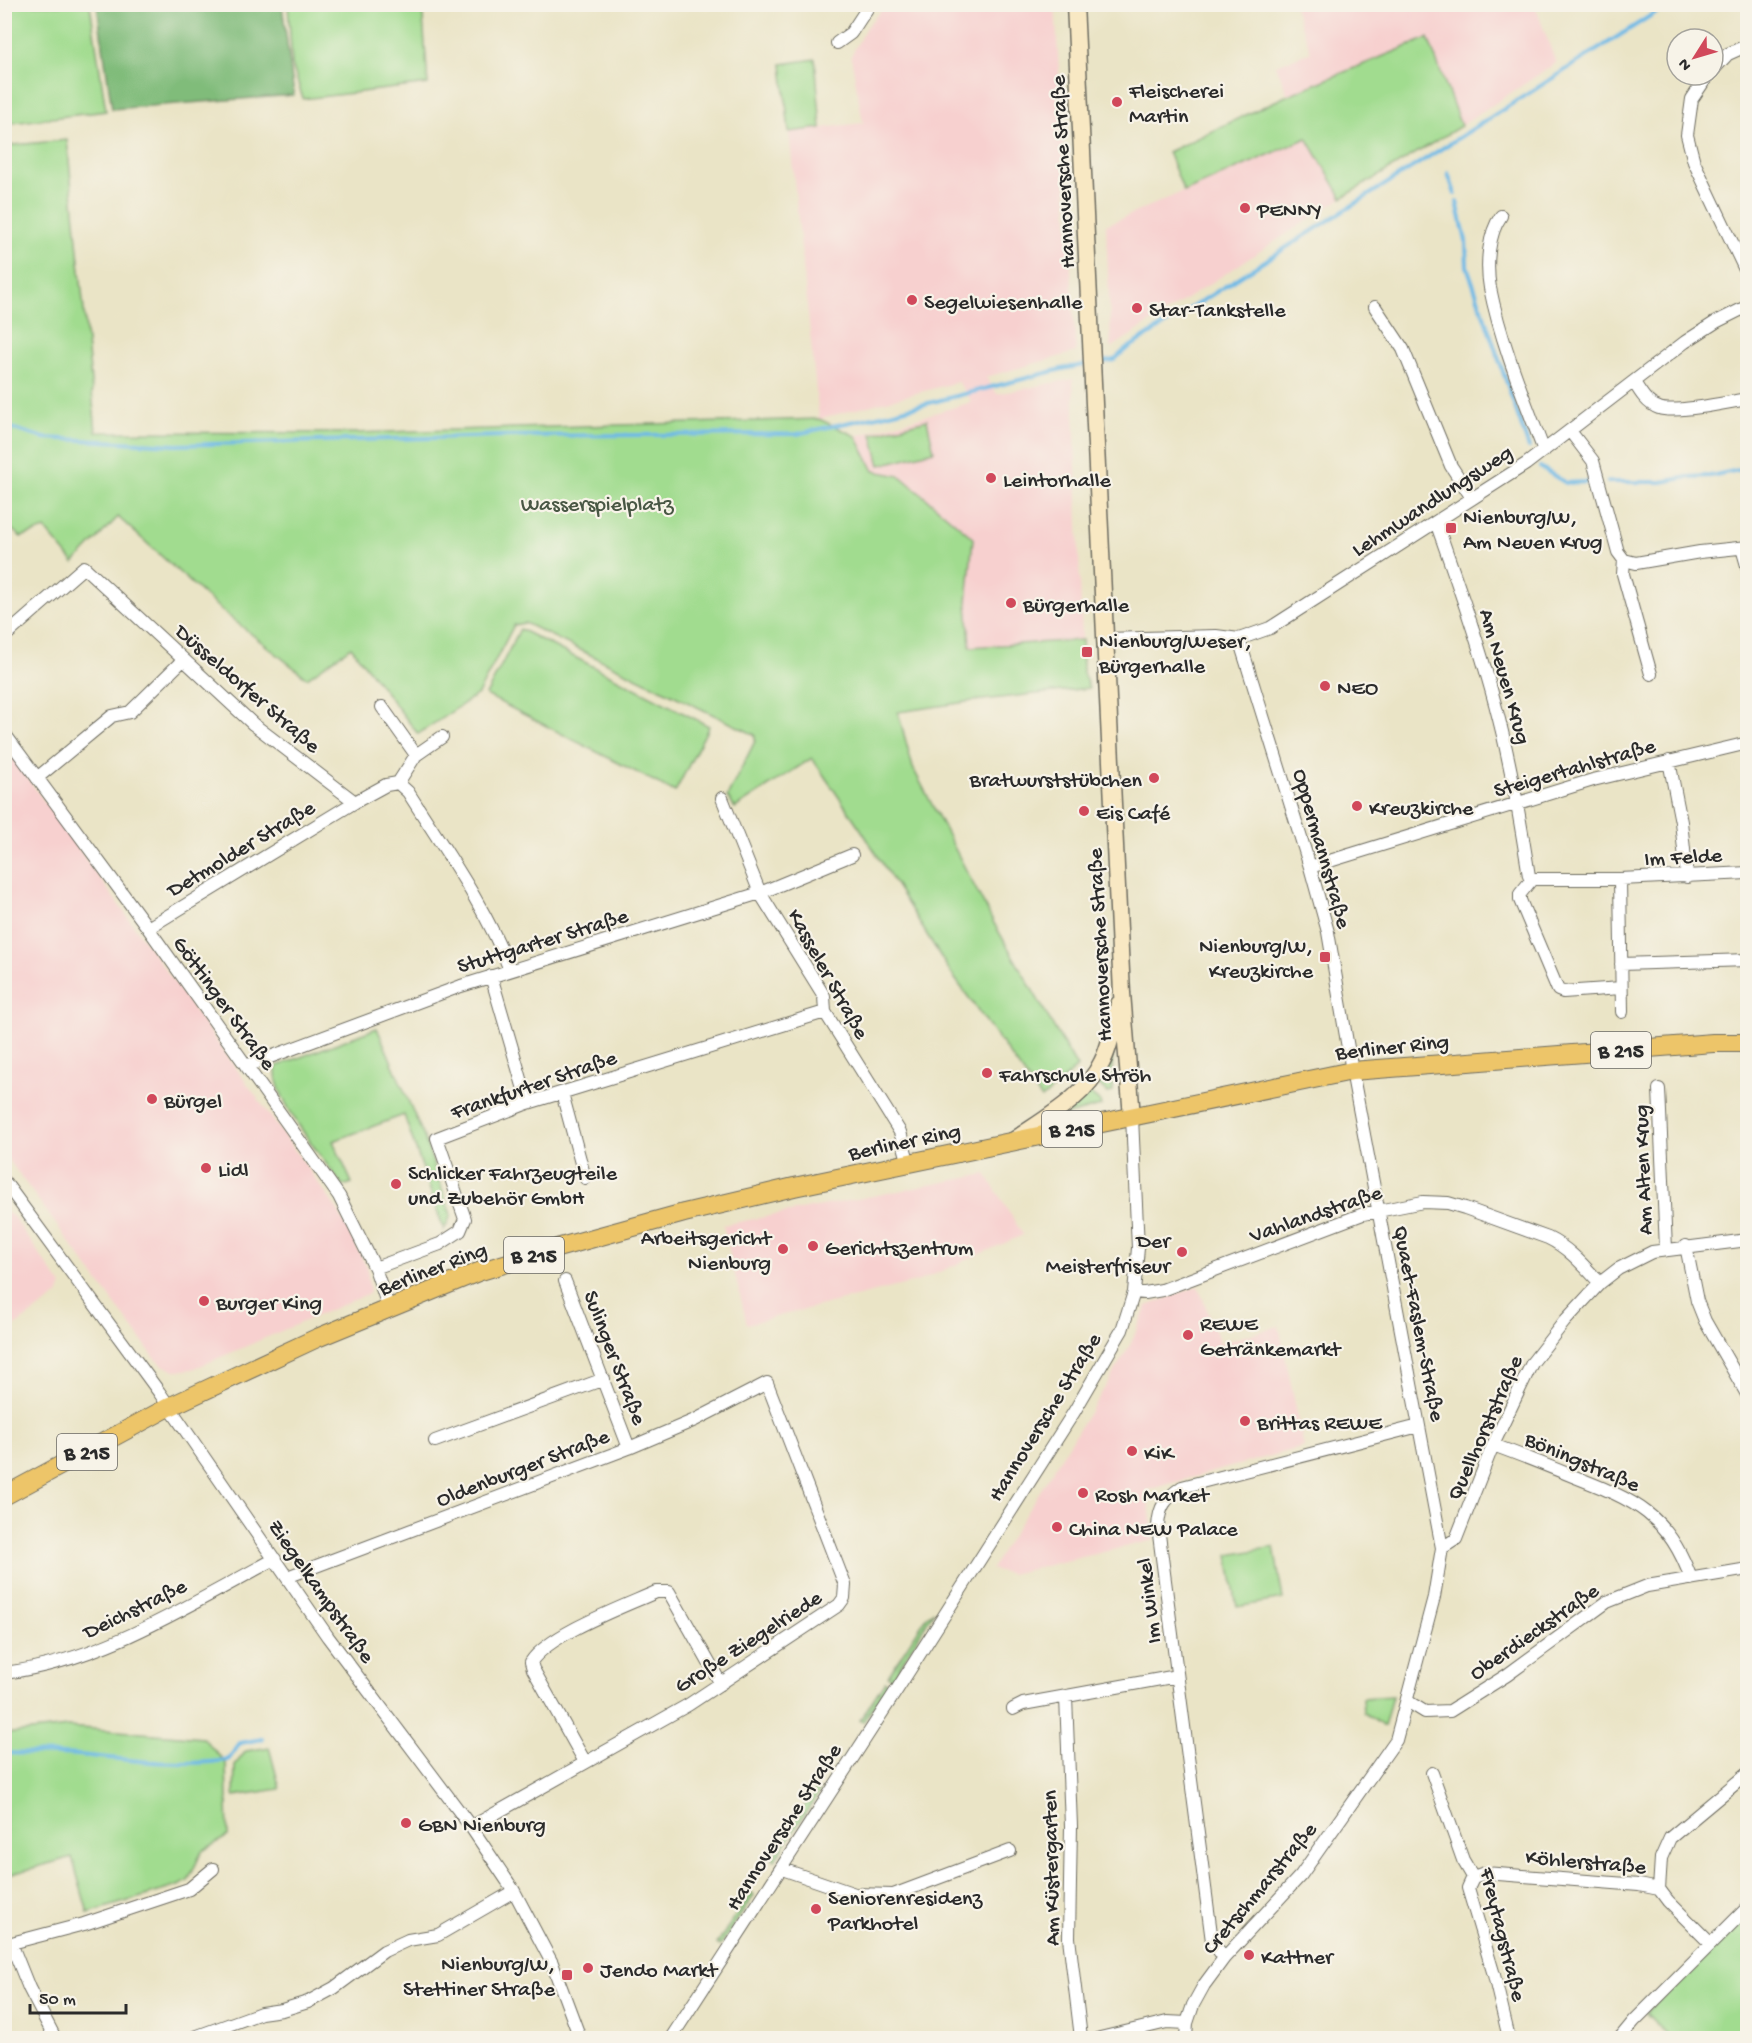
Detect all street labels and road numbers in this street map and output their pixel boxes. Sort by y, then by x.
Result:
street label: Hannoversche Straße [1047,74,1083,269]
street label: Lehmwandlungsweg [1348,441,1519,564]
street label: Am Neuen Krug [1471,606,1535,748]
street label: Düsseldorfer Straße [167,618,325,761]
street label: Steigertahlstraße [1491,734,1659,805]
street label: Oppermannstraße [1285,766,1356,932]
street label: Detmolder Straße [162,796,321,906]
street label: Im Felde [1644,844,1723,874]
street label: Hannoversche Straße [1084,847,1120,1042]
street label: Stuttgarter Straße [455,904,632,981]
street label: Kasseler Straße [780,905,873,1045]
street label: Göttinger Straße [165,932,280,1077]
street label: Berliner Ring [1333,1030,1451,1068]
road number: B 215 [1591,1032,1651,1068]
street label: Frankfurter Straße [447,1046,621,1128]
street label: Am Alten Krug [1630,1104,1660,1235]
road number: B 215 [1042,1111,1102,1147]
street label: Berliner Ring [845,1119,963,1169]
street label: Vahlandstraße [1246,1181,1387,1251]
street label: Quaet-Faslem-Straße [1385,1224,1449,1424]
road number: B 215 [504,1237,564,1273]
street label: Berliner Ring [375,1238,491,1304]
street label: Sulinger Straße [576,1288,651,1430]
street label: Hannoversche Straße [984,1329,1109,1507]
street label: Quellhorststraße [1443,1351,1531,1505]
street label: Oldenburger Straße [433,1425,614,1515]
street label: Böningstraße [1519,1427,1644,1500]
road number: B 215 [57,1434,117,1470]
street label: Ziegelkampstraße [261,1515,379,1670]
street label: Im Winkel [1133,1556,1169,1645]
street label: Deichstraße [78,1574,192,1648]
street label: Oberdieckstraße [1466,1579,1606,1688]
street label: Große Ziegelriede [671,1586,828,1701]
street label: Hannoversche Straße [722,1739,849,1917]
street label: Am Küstergarten [1039,1789,1067,1946]
street label: Cretschmarstraße [1198,1818,1324,1961]
street label: Köhlerstraße [1524,1846,1648,1882]
street label: Freytagstraße [1472,1865,1530,2005]

